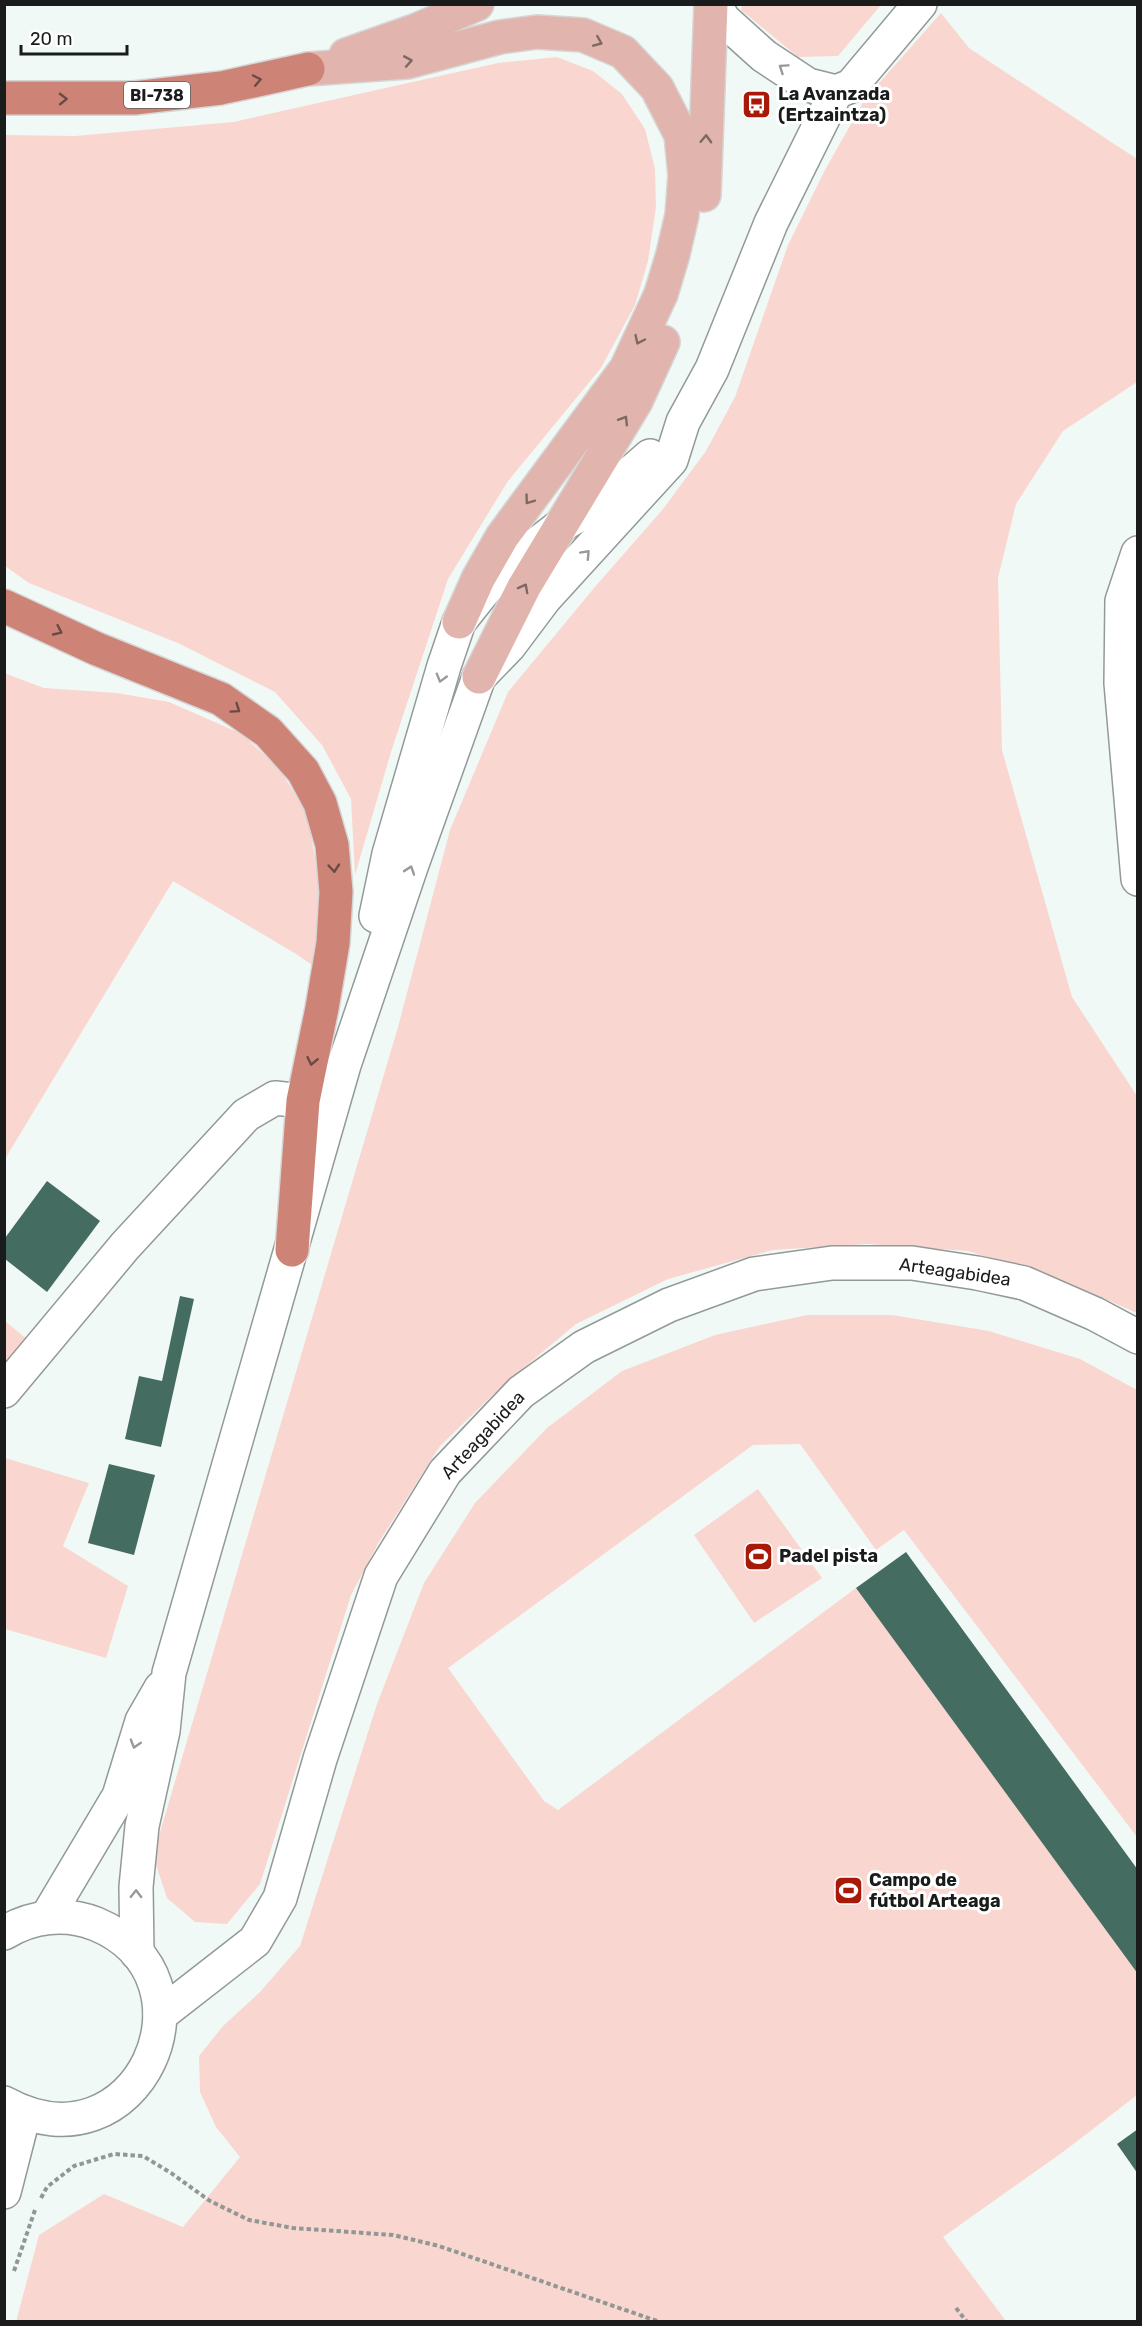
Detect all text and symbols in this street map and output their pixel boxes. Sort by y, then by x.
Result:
scale bar [21,18,128,56]
text: 20 m [30,28,72,50]
one-way arrow [592,34,603,46]
one-way arrow [403,55,413,68]
one-way arrow [779,64,790,75]
one-way arrow [251,74,261,87]
road number: BI-738 [124,82,190,108]
place label: La Avanzada (Ertzaintza) [778,83,890,126]
bus stop icon: La Avanzada (Ertzaintza) [741,88,773,120]
one-way arrow [58,93,67,105]
one-way arrow [700,135,712,144]
one-way arrow [635,334,647,345]
one-way arrow [616,416,628,426]
one-way arrow [525,493,536,504]
one-way arrow [579,550,590,561]
one-way arrow [517,583,528,594]
one-way arrow [51,623,62,635]
one-way arrow [436,672,448,683]
one-way arrow [229,702,240,713]
one-way arrow [327,864,340,873]
one-way arrow [403,865,415,876]
one-way arrow [306,1056,319,1066]
street label: Arteagabidea [898,1253,1012,1291]
street label: Arteagabidea [437,1386,529,1484]
sports icon: Padel pista [742,1540,774,1572]
place label: Padel pista [779,1545,878,1567]
one-way arrow [130,1738,142,1749]
place label: Campo de fútbol Arteaga [869,1869,1001,1912]
sports icon: Campo de fútbol Arteaga [832,1874,864,1906]
one-way arrow [130,1890,143,1899]

